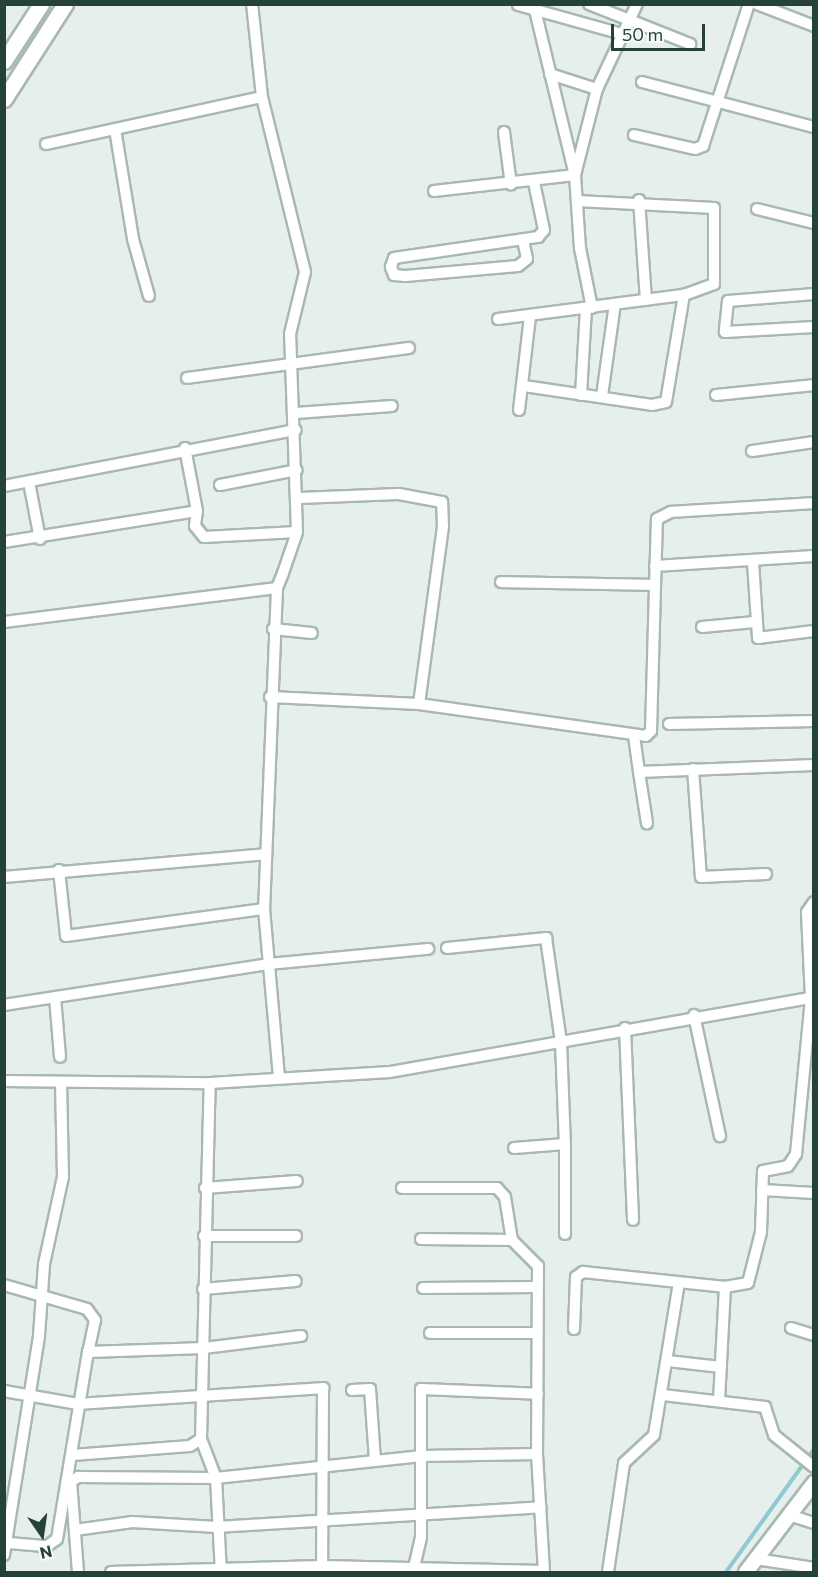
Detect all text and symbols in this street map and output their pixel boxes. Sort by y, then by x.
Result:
scale bar [614,12,708,50]
text: 50 m [622,23,663,45]
north arrow [12,1505,72,1565]
text: N [38,1542,54,1564]

